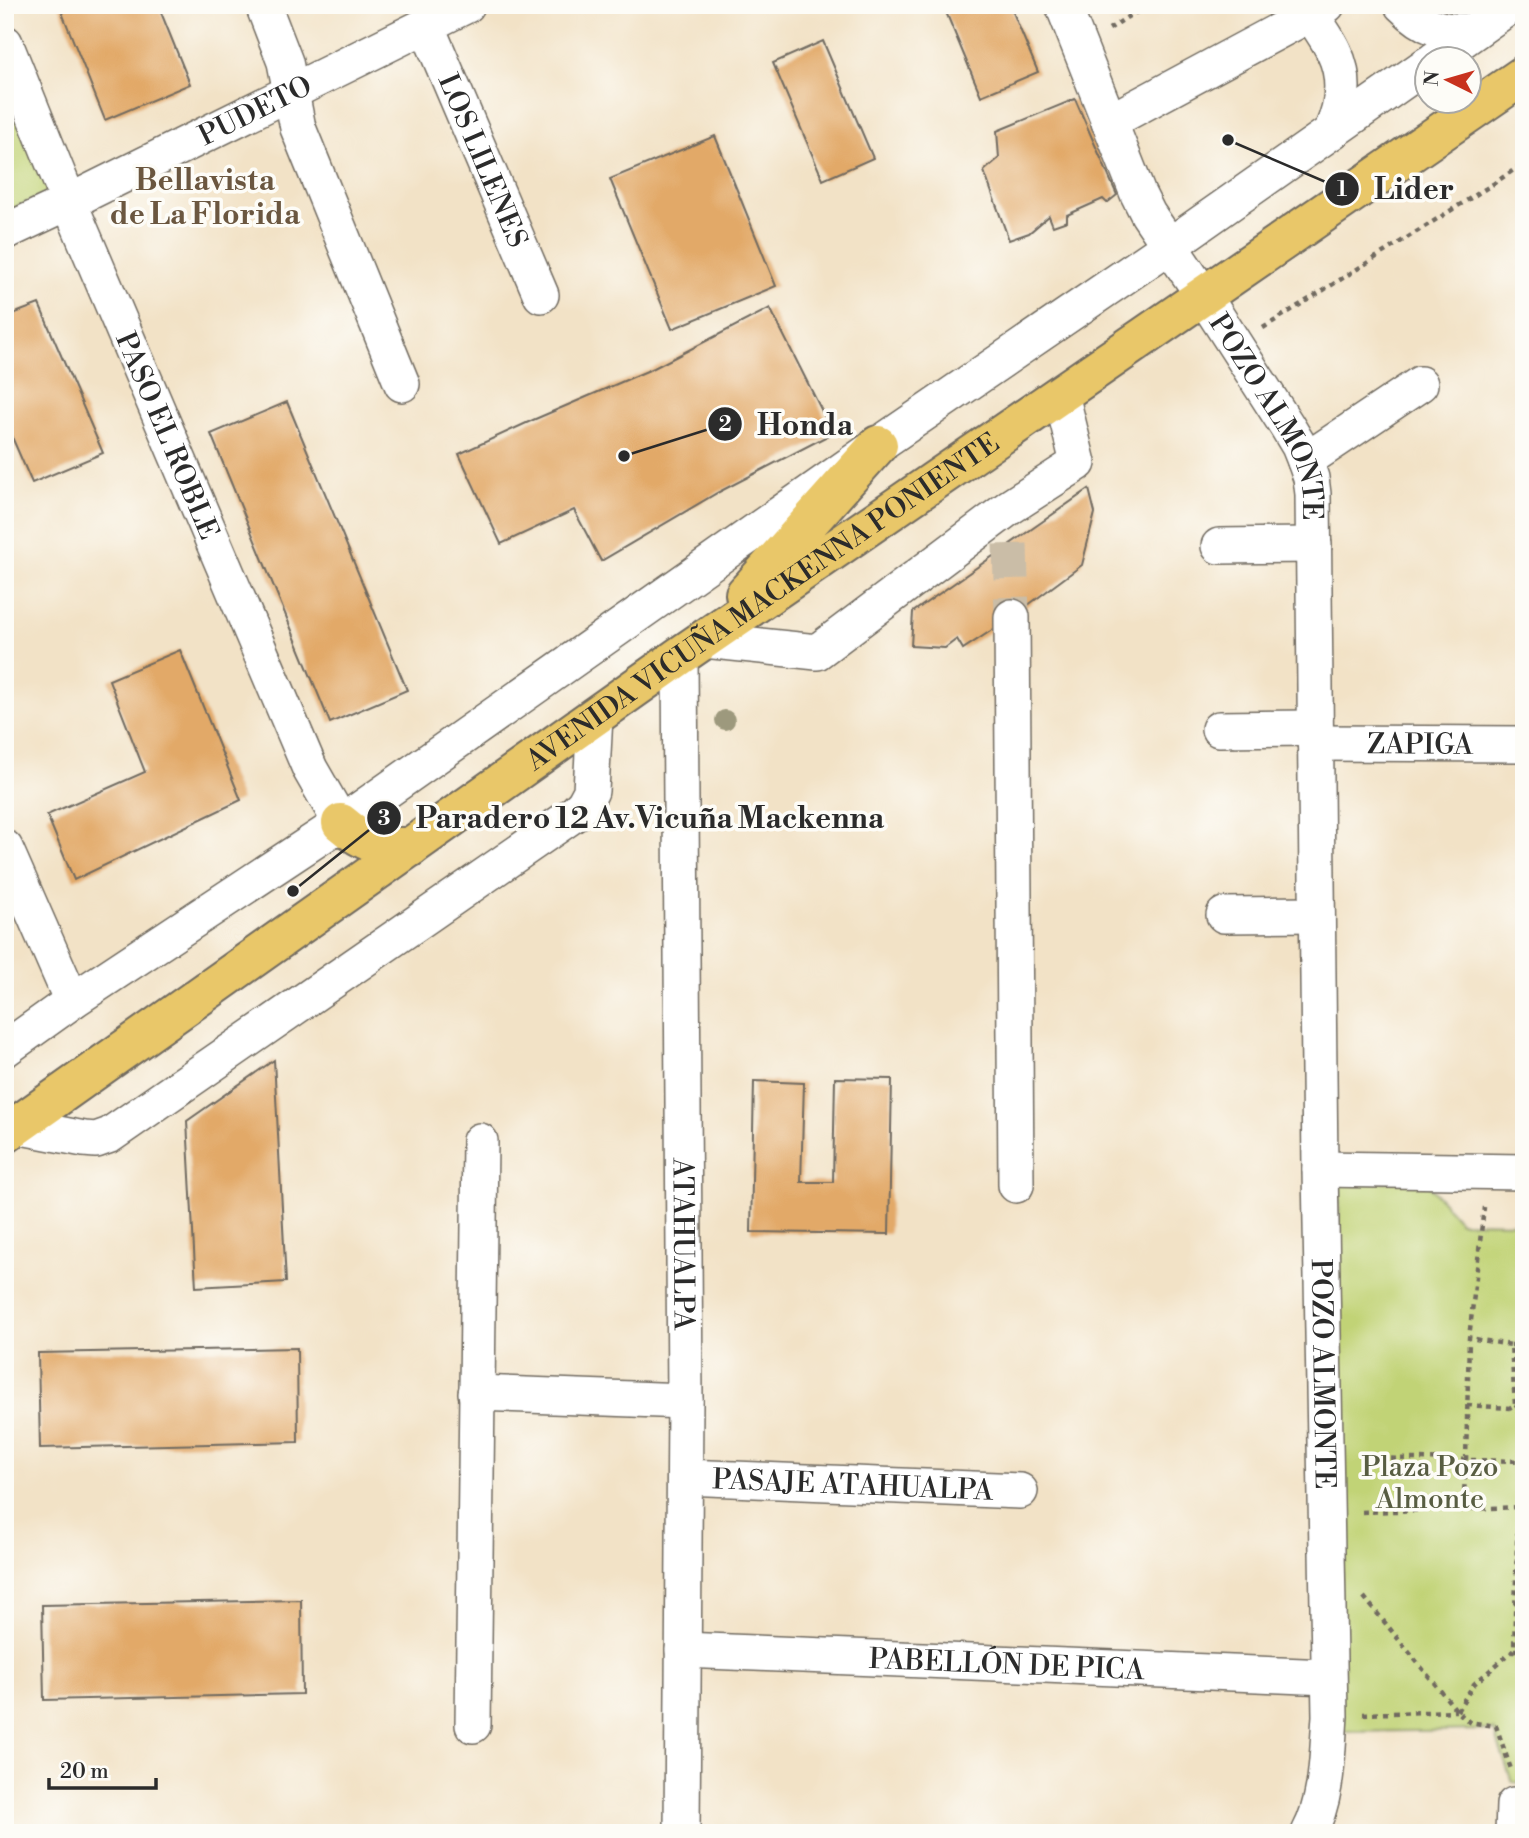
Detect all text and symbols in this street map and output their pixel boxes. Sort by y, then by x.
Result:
north arrow [1414,46,1484,116]
street label: PUDETO [193,69,318,154]
street label: LOS LILENES [430,69,535,253]
text: N [1419,70,1445,87]
district label: Bellavista de La Florida [110,162,301,234]
callout: Lider [1325,163,1468,214]
text: Lider [1374,171,1454,209]
text: 1 [1337,177,1347,203]
street label: POZO ALMONTE [1201,308,1330,521]
street label: PASO EL ROBLE [107,327,226,545]
callout: Honda [708,399,867,450]
text: Honda [757,407,854,445]
text: 2 [718,412,732,438]
street label: AVENIDA VICUÑA MACKENNA PONIENTE [519,426,1006,779]
street label: ZAPIGA [1367,727,1474,763]
callout: Paradero 12 Av.Vicuña Mackenna [367,792,898,843]
text: Paradero 12 Av.Vicuña Mackenna [416,800,885,838]
text: 3 [378,806,390,832]
street label: ATAHUALPA [664,1157,701,1331]
street label: POZO ALMONTE [1303,1259,1342,1490]
park label: Plaza Pozo Almonte [1361,1450,1499,1517]
street label: PASAJE ATAHUALPA [712,1462,995,1509]
street label: PABELLÓN DE PICA [868,1642,1146,1688]
scale bar [49,1747,156,1791]
text: 20 m [60,1759,109,1785]

